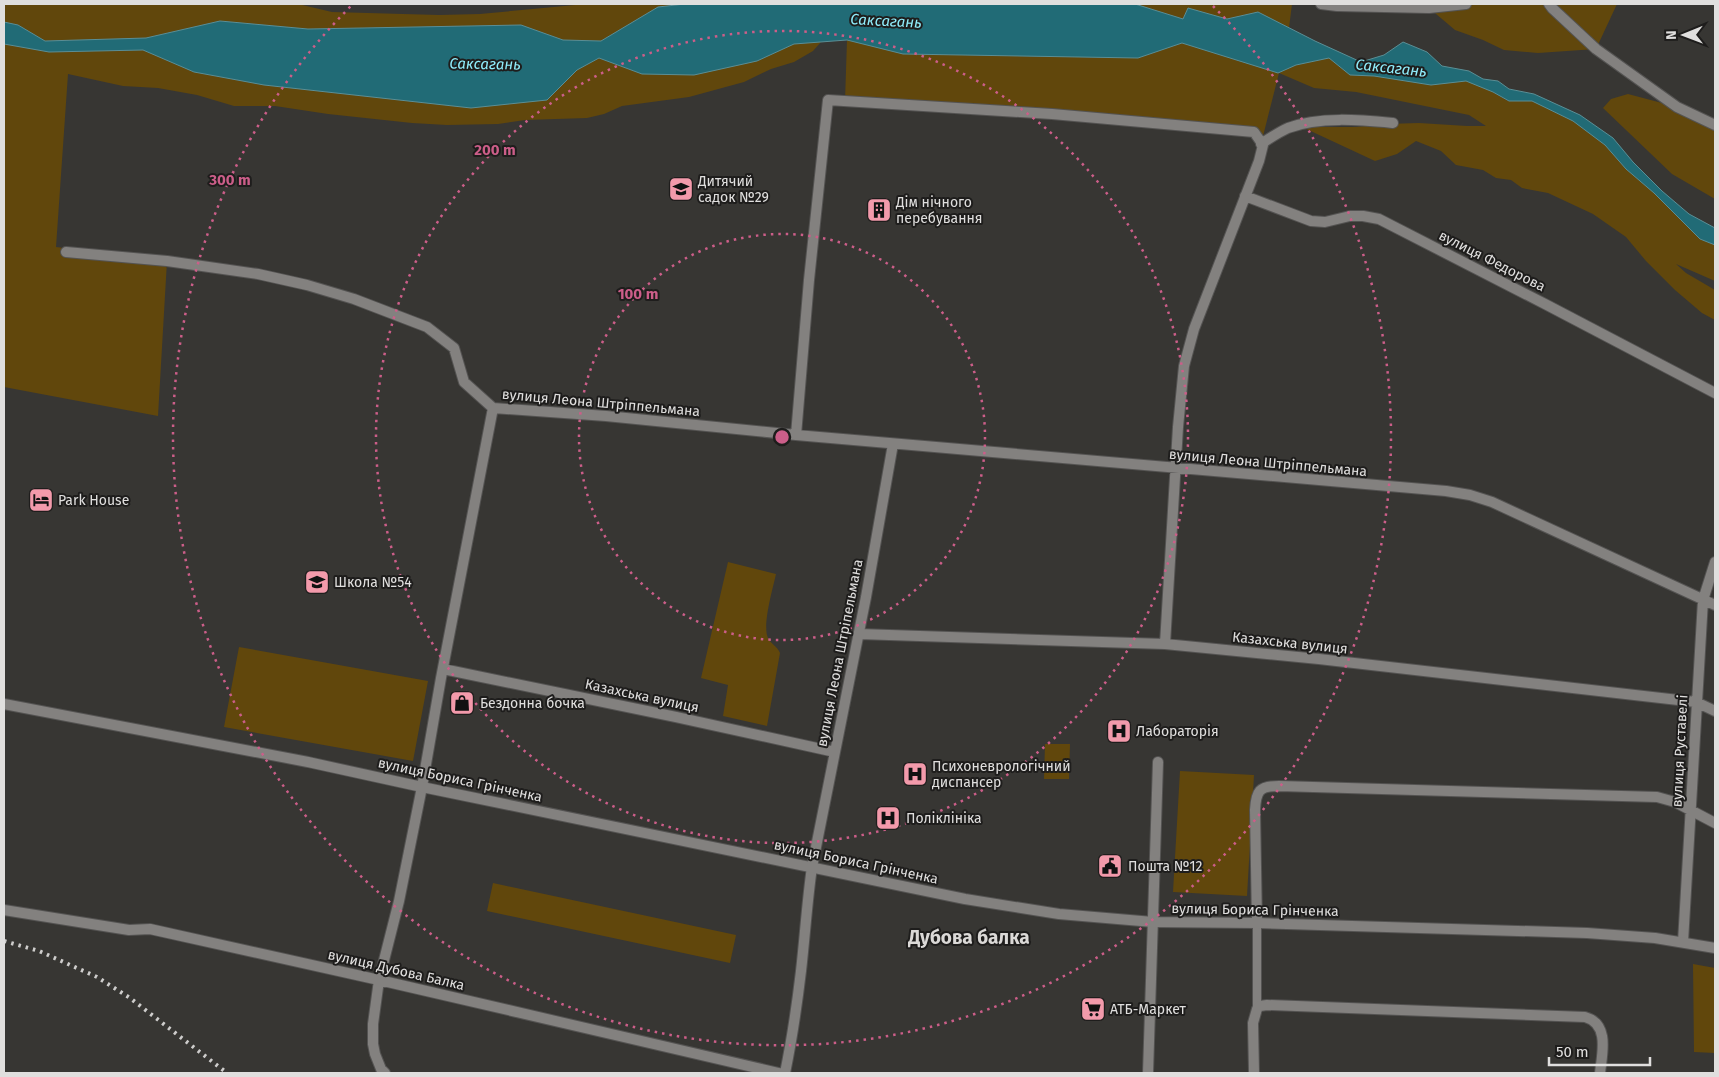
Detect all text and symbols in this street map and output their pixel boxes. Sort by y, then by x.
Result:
water label: Саксагань [850,10,922,32]
north arrow [1659,10,1709,60]
text: N [1663,30,1680,40]
water label: Саксагань [449,54,521,74]
water label: Саксагань [1355,55,1427,81]
text: 200 m [474,141,516,159]
text: 300 m [208,171,251,189]
place label: Дитячий садок №29 [697,173,769,206]
school or university icon: Дитячий садок №29 [668,176,694,202]
place label: Дім нічного перебування [895,194,982,227]
building icon: Дім нічного перебування [866,197,892,223]
street label: вулиця Федорова [1436,227,1548,295]
text: 100 m [618,285,658,303]
street label: вулиця Леона Штріппельмана [501,386,701,420]
centre of rings [773,428,791,446]
street label: вулиця Леона Штріппельмана [1168,446,1368,480]
hotel icon: Park House [28,487,54,513]
place label: Park House [58,492,129,509]
street label: вулиця Леона Штріпельмана [813,558,867,748]
school or university icon: Школа №54 [304,569,330,595]
place label: Школа №54 [334,574,412,591]
street label: Казахська вулиця [1231,628,1349,658]
street label: Казахська вулиця [583,676,701,716]
shop icon: Бездонна бочка [449,690,475,716]
street label: вулиця Руставелі [1669,694,1691,808]
place label: Бездонна бочка [480,695,585,712]
hospital icon: Лабораторія [1106,718,1132,744]
place label: Лабораторія [1136,723,1219,740]
street label: вулиця Бориса Грінченка [376,754,544,806]
place label: Психоневрологічний диспансер [932,758,1071,791]
hospital icon: Психоневрологічний диспансер [902,761,928,787]
hospital icon: Поліклініка [875,805,901,831]
place label: Поліклініка [906,810,982,827]
street label: вулиця Бориса Грінченка [772,836,940,888]
public building icon: Пошта №12 [1097,853,1123,879]
place label: Пошта №12 [1128,858,1203,875]
street label: вулиця Бориса Грінченка [1171,900,1339,920]
district label: Дубова балка [907,926,1030,949]
street label: вулиця Дубова Балка [326,946,466,994]
supermarket icon: АТБ-Маркет [1080,996,1106,1022]
place label: АТБ-Маркет [1110,1001,1187,1018]
scale bar [1549,1034,1650,1066]
text: 50 m [1556,1043,1589,1061]

